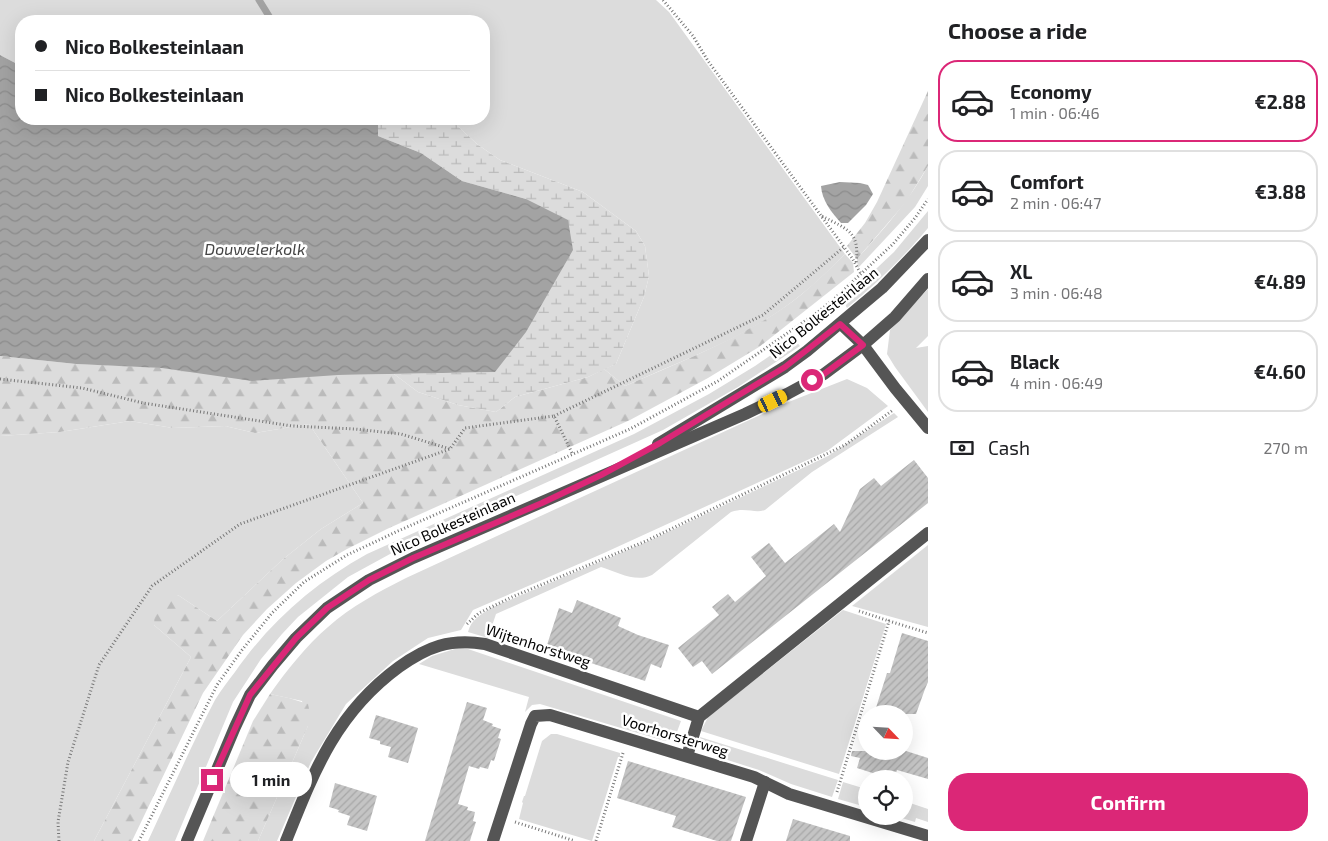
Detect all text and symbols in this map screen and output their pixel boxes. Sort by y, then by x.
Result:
text: Choose a ride [948,17,1087,43]
text: Nico Bolkesteinlaan [65,35,244,58]
icon: car [950,79,995,124]
text: Economy [1010,80,1092,103]
text: Nico Bolkesteinlaan [65,83,244,106]
text: €2.88 [1254,90,1306,113]
text: 1 min · 06:46 [1010,103,1100,122]
icon: car [950,169,995,214]
text: Comfort [1010,170,1084,193]
text: €3.88 [1255,180,1306,203]
text: 2 min · 06:47 [1010,193,1101,212]
water label: Douwelerkolk [205,239,305,258]
icon: car [950,259,995,304]
text: XL [1010,260,1032,283]
street label: Nico Bolkesteinlaan [765,263,881,362]
text: €4.89 [1254,270,1306,293]
text: 3 min · 06:48 [1010,283,1103,302]
icon: car [950,349,995,394]
text: Black [1010,350,1060,373]
text: €4.60 [1254,360,1306,383]
route start [801,369,823,391]
text: 4 min · 06:49 [1010,373,1103,392]
car [756,388,789,414]
icon: cash [948,434,976,462]
text: Cash [988,436,1030,459]
text: 270 m [1264,438,1308,457]
street label: Nico Bolkesteinlaan [387,487,518,559]
street label: Wijtenhorstweg [483,620,594,672]
north arrow [858,705,912,760]
map controls [858,705,913,825]
street label: Voorhorsterweg [620,710,732,760]
callout: 1 min [230,762,312,798]
route end [201,769,223,791]
text: 1 min [252,770,290,789]
button: locate [858,770,913,825]
button: Confirm [948,773,1308,831]

